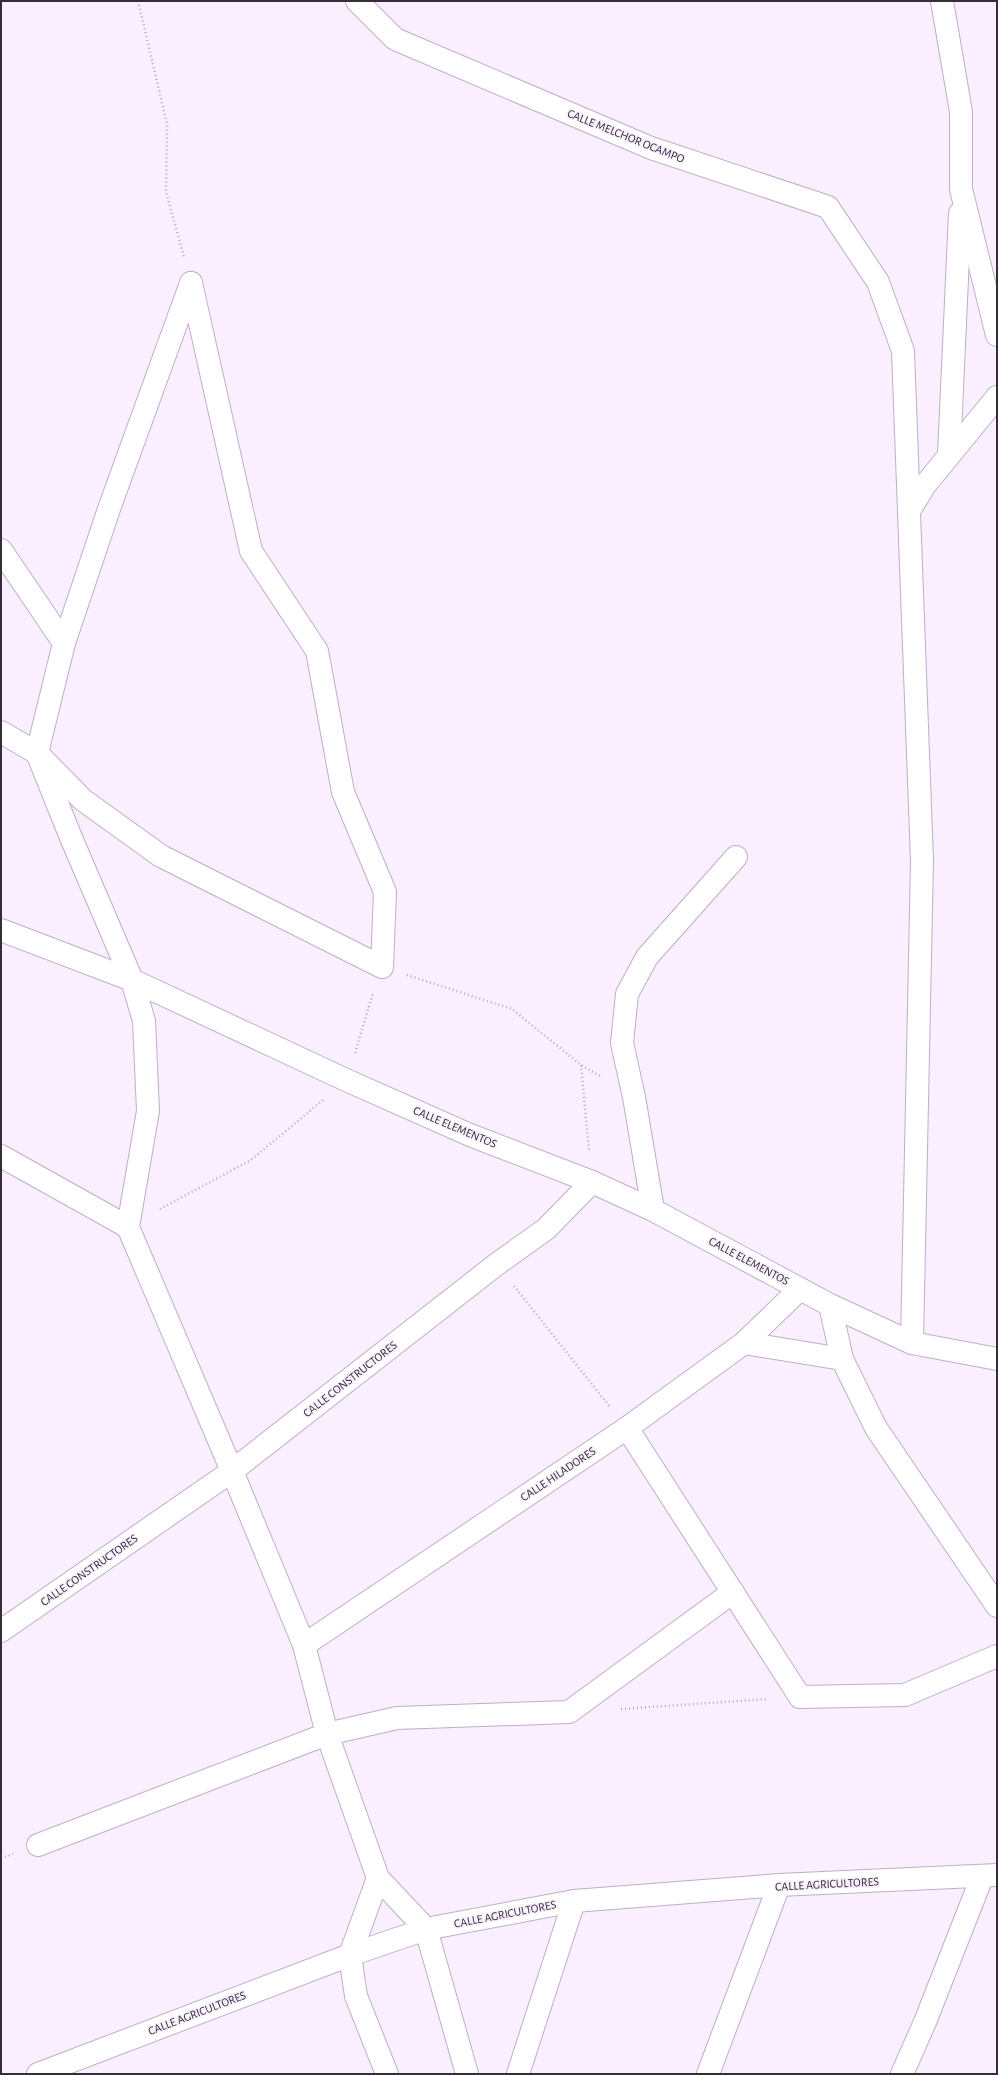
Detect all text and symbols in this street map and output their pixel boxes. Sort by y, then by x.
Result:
street label: CALLE MELCHOR OCAMPO [566,107,687,165]
street label: CALLE ELEMENTOS [411,1104,499,1150]
street label: CALLE ELEMENTOS [707,1235,792,1287]
street label: CALLE CONSTRUCTORES [301,1338,400,1419]
street label: CALLE HILADORES [518,1444,598,1504]
street label: CALLE CONSTRUCTORES [38,1532,140,1608]
street label: CALLE AGRICULTORES [775,1875,879,1893]
street label: CALLE AGRICULTORES [453,1898,557,1930]
street label: CALLE AGRICULTORES [146,1989,248,2037]

